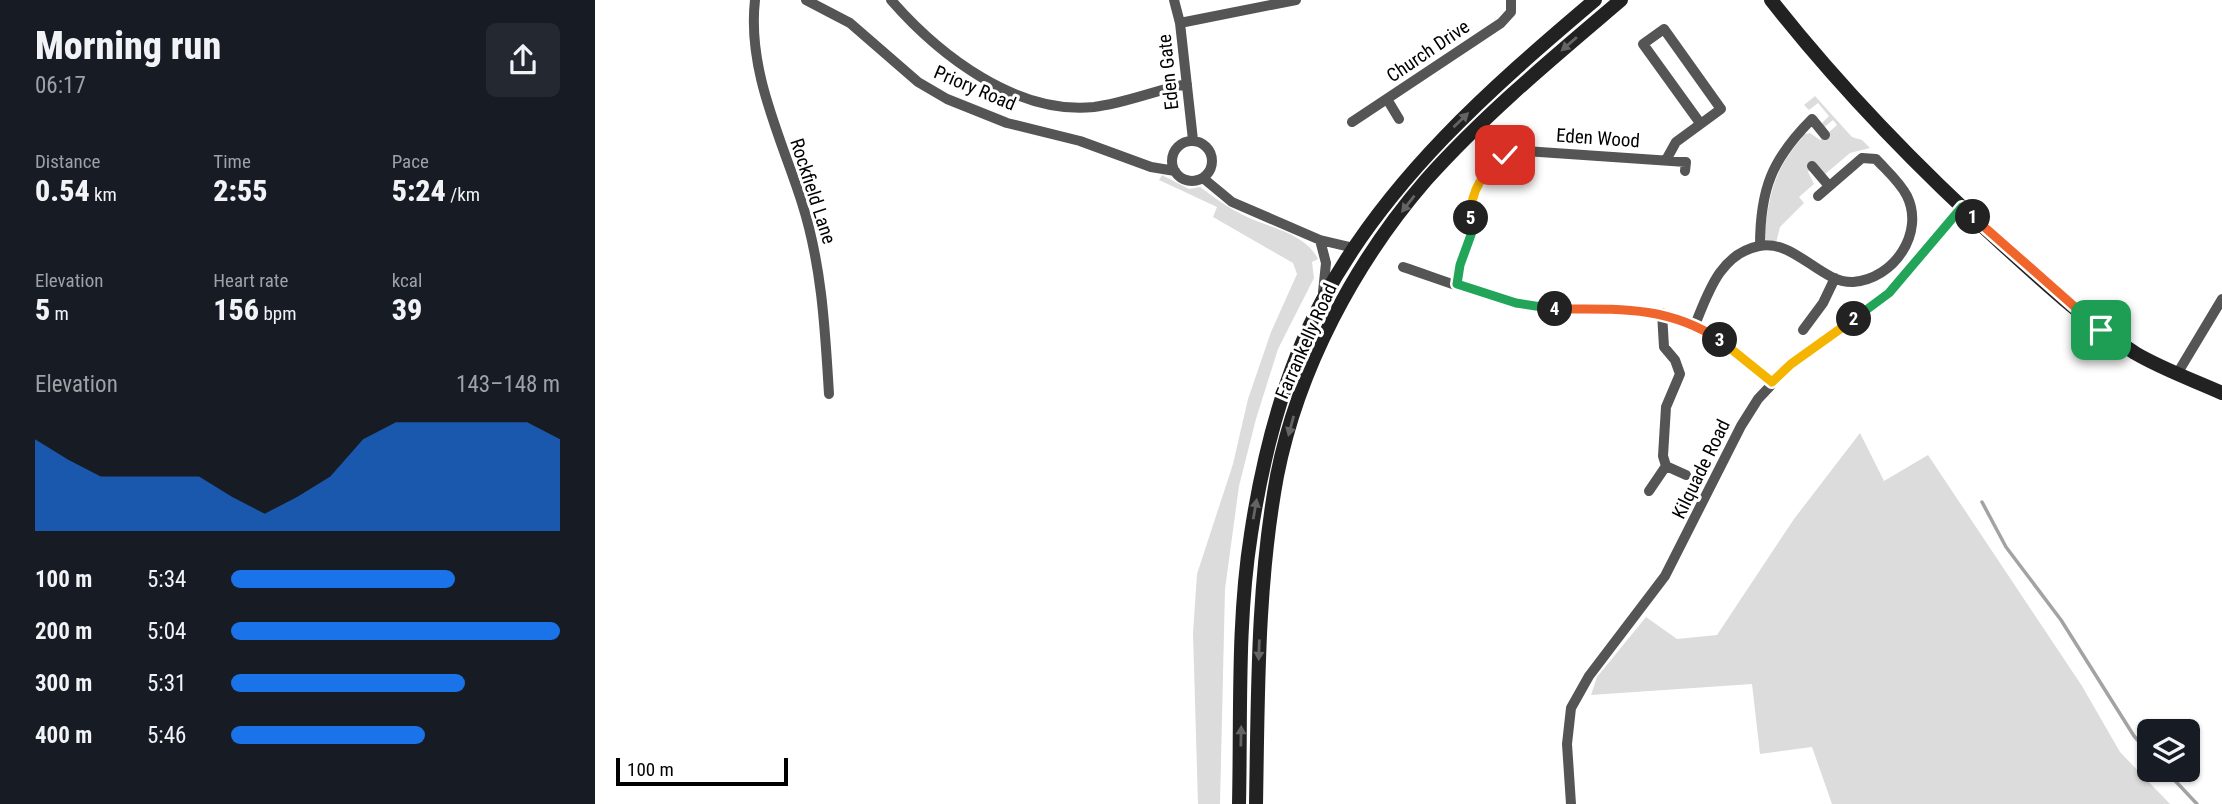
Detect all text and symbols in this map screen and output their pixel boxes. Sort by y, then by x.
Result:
street label: Church Drive [1382,15,1474,87]
button: share [486,23,560,97]
text: Morning run [35,24,221,68]
street label: Eden Gate [1153,33,1183,111]
one-way arrow [1560,36,1578,52]
street label: Priory Road [931,60,1019,116]
text: 06:17 [35,72,86,99]
one-way arrow [1452,112,1469,129]
street label: Eden Wood [1555,124,1641,152]
pin [1475,125,1535,185]
street label: Rockfield Lane [785,135,841,247]
icon: check [1486,136,1524,174]
text: Distance [35,150,100,173]
text: Time [213,150,251,173]
text: Pace [392,150,429,173]
text: 0.54 [35,173,90,208]
text: 2:55 [213,173,268,208]
text: 5:24 [392,173,446,208]
text: km [90,183,117,206]
text: /km [446,183,480,206]
one-way arrow [1400,195,1415,213]
pin: 5 [1453,200,1489,235]
pin: 1 [1955,200,1991,234]
text: 1 [1968,205,1977,228]
text: 5 [1466,206,1475,229]
text: Elevation [35,269,103,292]
text: Heart rate [213,269,288,292]
text: kcal [392,269,422,292]
street label: Farrankelly Road [1270,280,1342,402]
text: 5 [35,292,50,327]
text: 156 [213,292,259,327]
text: 39 [392,292,422,327]
pin: 4 [1537,292,1573,326]
text: 4 [1550,297,1559,320]
pin [2071,300,2131,360]
text: m [50,302,69,325]
text: bpm [259,302,296,325]
pin: 2 [1837,302,1871,336]
text: 2 [1849,307,1858,330]
icon: arrive [2082,311,2120,349]
pin: 3 [1703,322,1737,358]
text: 3 [1715,328,1724,351]
text: Elevation [35,371,118,398]
text: 143–148 m [456,371,560,398]
one-way arrow [1285,415,1296,437]
street label: Kilquade Road [1667,416,1735,522]
one-way arrow [1250,498,1261,520]
text: 100 m [35,566,92,593]
text: 5:34 [147,566,186,593]
text: 200 m [35,618,92,645]
text: 5:04 [147,618,186,645]
one-way arrow [1253,640,1265,662]
text: 300 m [35,670,92,697]
text: 5:31 [147,670,186,697]
map controls [2137,719,2200,782]
button: layers [2137,719,2200,782]
text: 400 m [35,722,92,749]
text: 5:46 [147,722,186,749]
one-way arrow [1235,725,1246,747]
scale bar [616,755,787,787]
text: 100 m [627,758,674,781]

